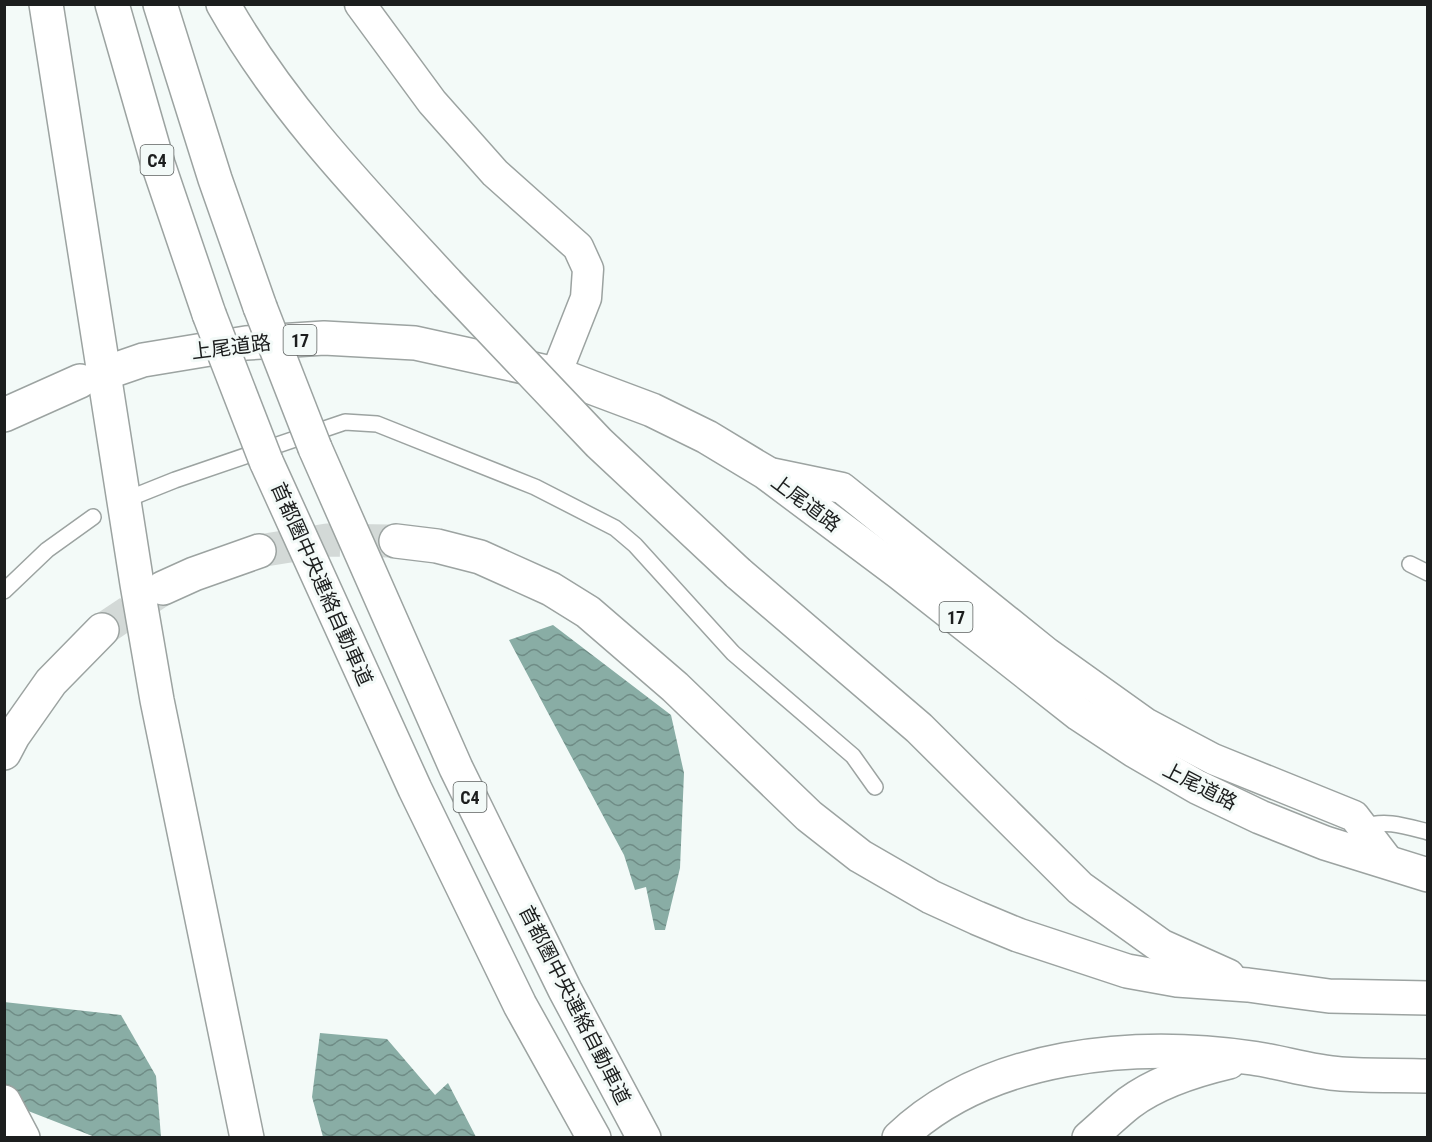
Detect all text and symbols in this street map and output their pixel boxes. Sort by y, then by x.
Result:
road number: C4 [140,145,174,175]
road number: 17 [284,325,316,355]
street label: 上尾道路 [190,330,272,364]
street label: 上尾道路 [767,469,845,537]
street label: 首都圏中央連絡自動車道 [266,479,378,689]
road number: 17 [940,602,972,632]
street label: 上尾道路 [1159,757,1241,815]
road number: C4 [454,782,486,812]
street label: 首都圏中央連絡自動車道 [514,902,636,1108]

